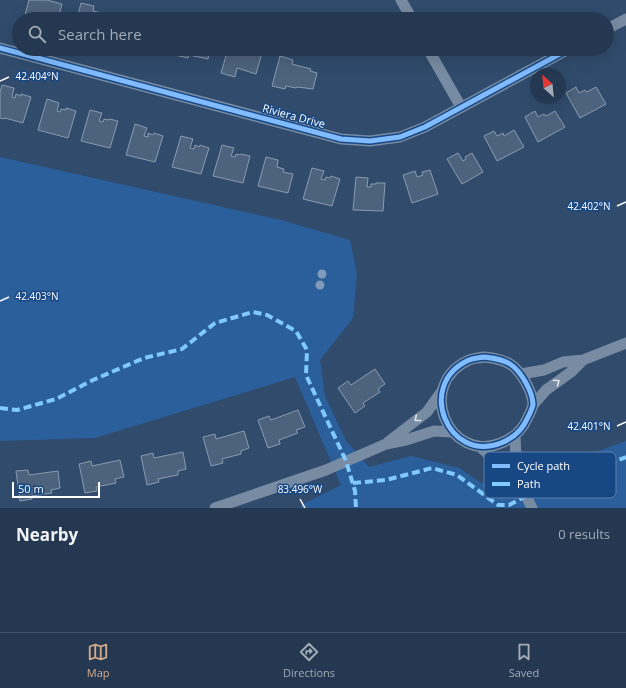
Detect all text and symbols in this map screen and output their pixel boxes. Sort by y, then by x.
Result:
search box [12,12,614,56]
icon: search [26,23,48,45]
text: Search here [58,24,142,44]
north arrow [530,68,566,104]
text: 42.404°N [15,69,59,83]
street label: Riviera Drive [261,100,327,131]
text: 42.402°N [567,199,611,213]
text: 42.403°N [15,289,59,303]
one-way arrow [553,379,560,387]
one-way arrow [414,415,421,422]
text: 42.401°N [567,419,611,433]
legend [484,452,616,498]
text: Cycle path [517,458,570,473]
text: Path [517,476,540,491]
scale bar [12,480,100,499]
text: 50 m [18,481,44,496]
text: 83.496°W [278,482,323,496]
text: Nearby [16,523,78,546]
text: 0 results [558,525,610,543]
tab: Map [87,641,110,680]
tab: Directions [283,641,335,680]
tab: Saved [509,641,539,680]

